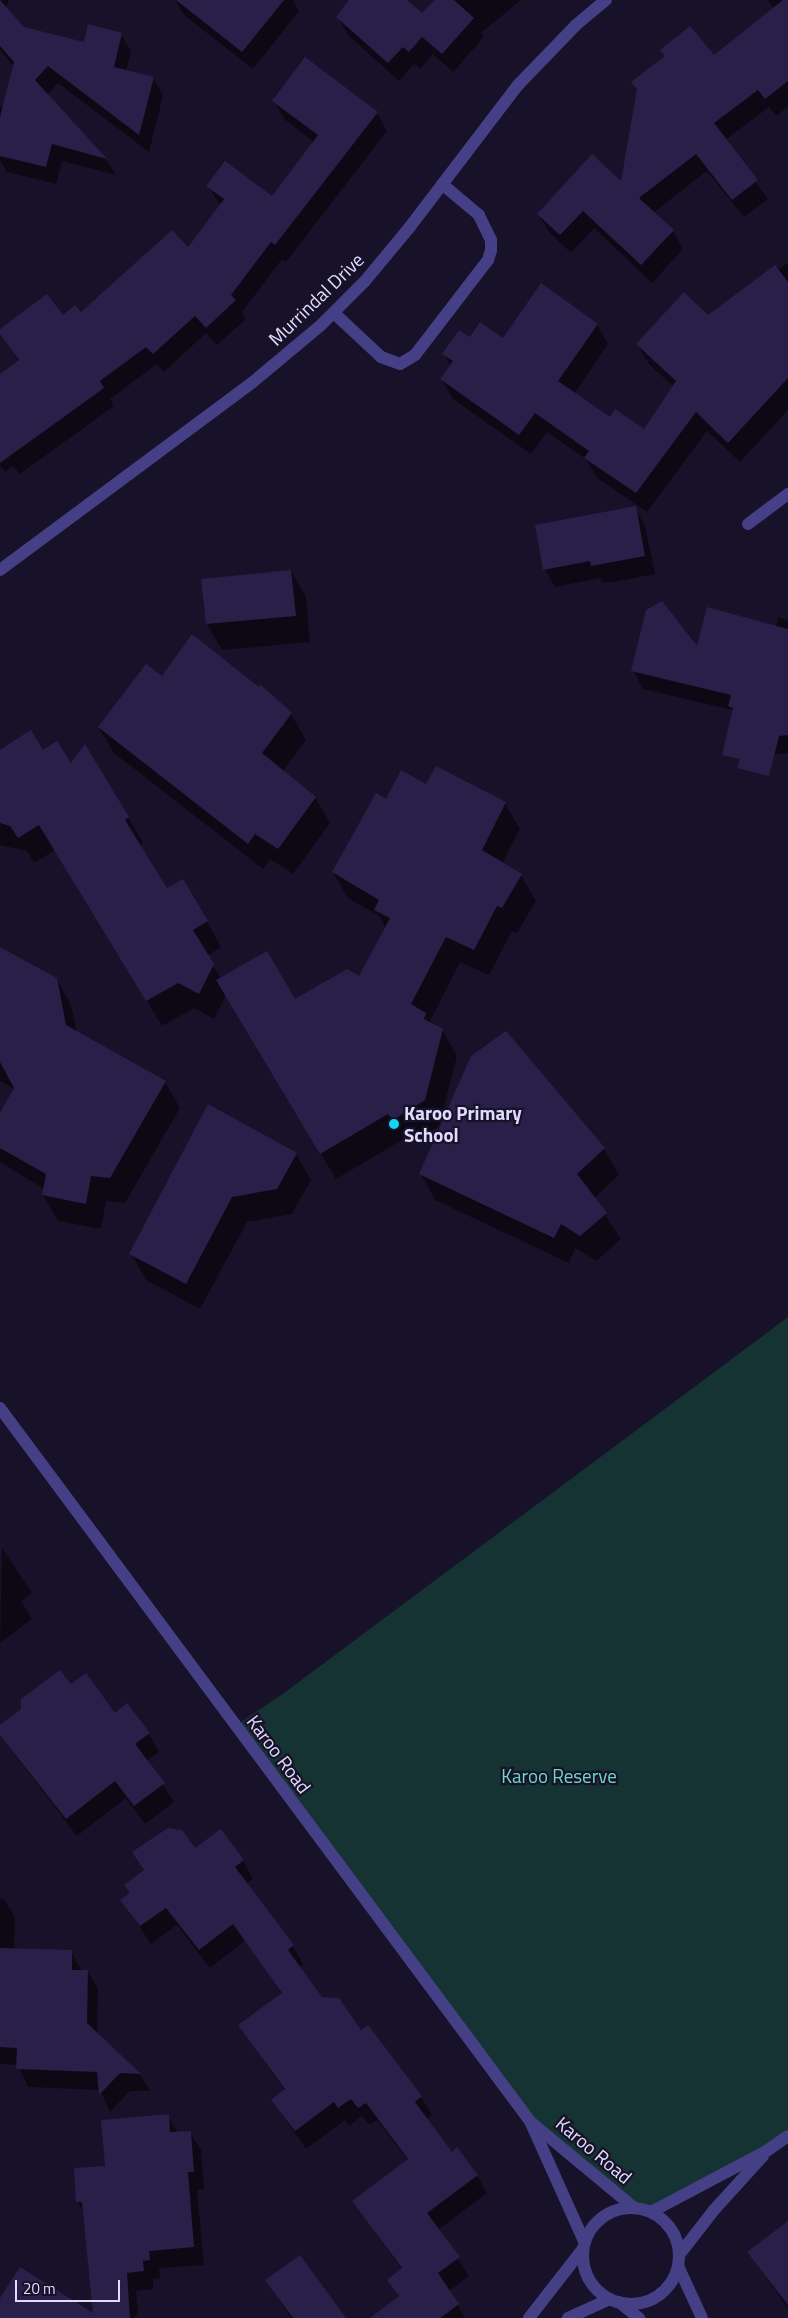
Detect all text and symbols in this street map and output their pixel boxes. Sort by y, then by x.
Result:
street label: Murrindal Drive [264,248,368,350]
place label: Karoo Primary School [404,1102,522,1146]
marker: Karoo Primary School [388,1118,400,1130]
street label: Karoo Road [242,1710,316,1798]
park label: Karoo Reserve [501,1765,617,1787]
street label: Karoo Road [551,2112,637,2188]
scale bar [18,2270,122,2302]
text: 20 m [23,2277,56,2300]

